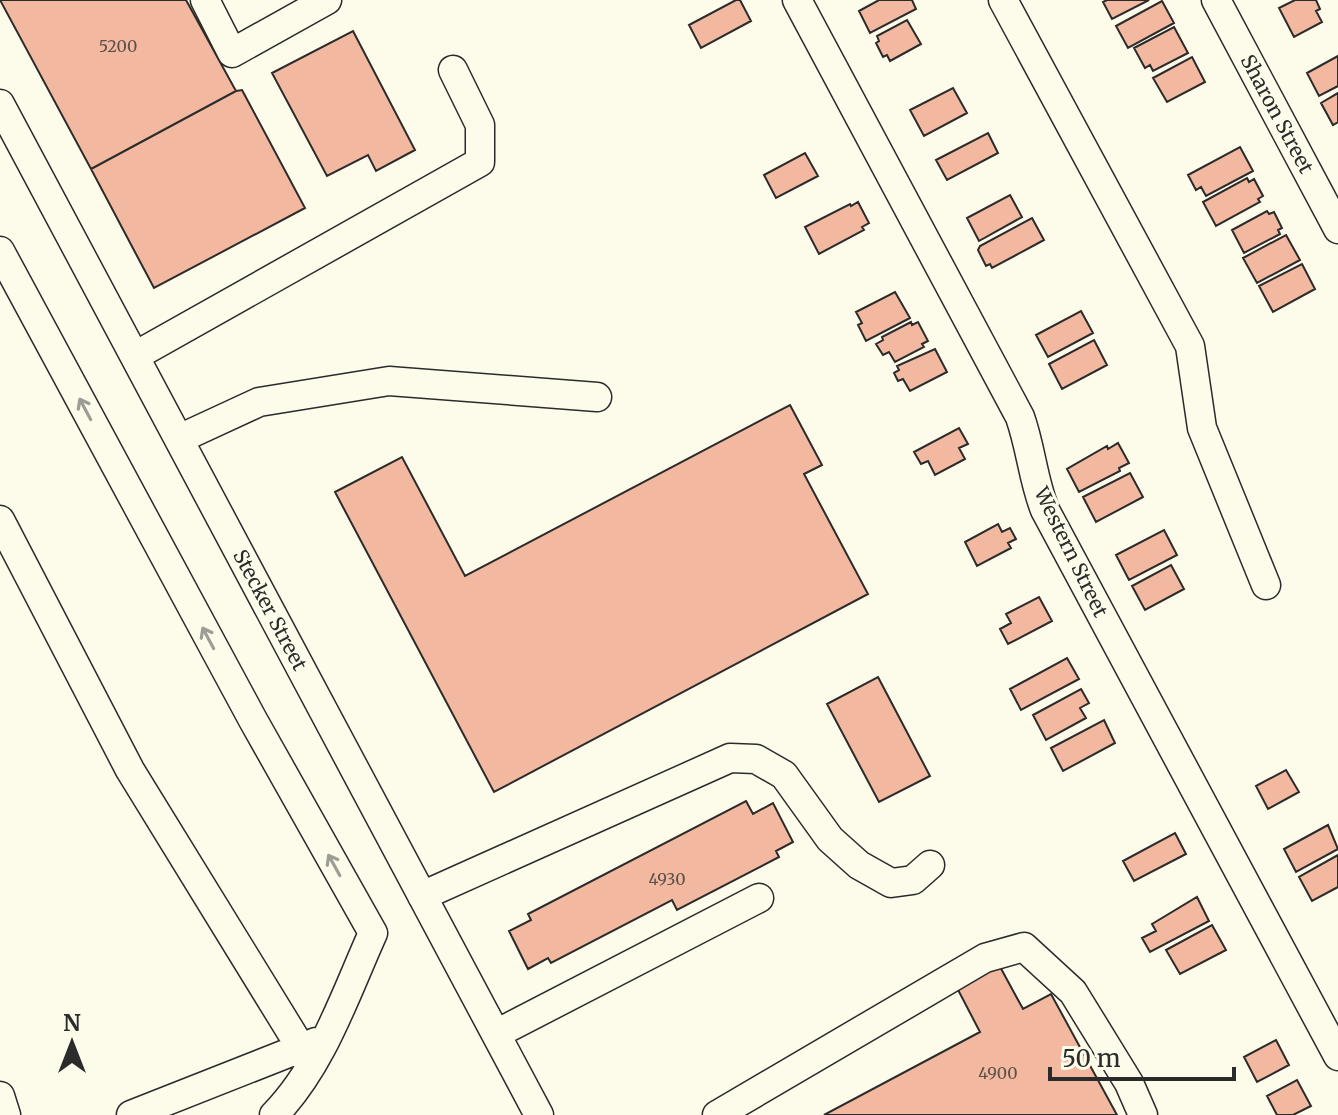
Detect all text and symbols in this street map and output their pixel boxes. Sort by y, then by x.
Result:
house number: 5200 [99,36,137,56]
street label: Sharon Street [1236,50,1319,178]
one-way arrow [77,398,93,421]
street label: Western Street [1029,482,1114,621]
street label: Stecker Street [228,545,313,675]
one-way arrow [200,627,216,650]
one-way arrow [326,854,342,877]
house number: 4930 [648,869,686,889]
north arrow [32,1003,112,1083]
text: N [63,1009,81,1037]
scale bar [1050,1031,1234,1081]
text: 50 m [1062,1043,1121,1074]
house number: 4900 [978,1063,1018,1083]

